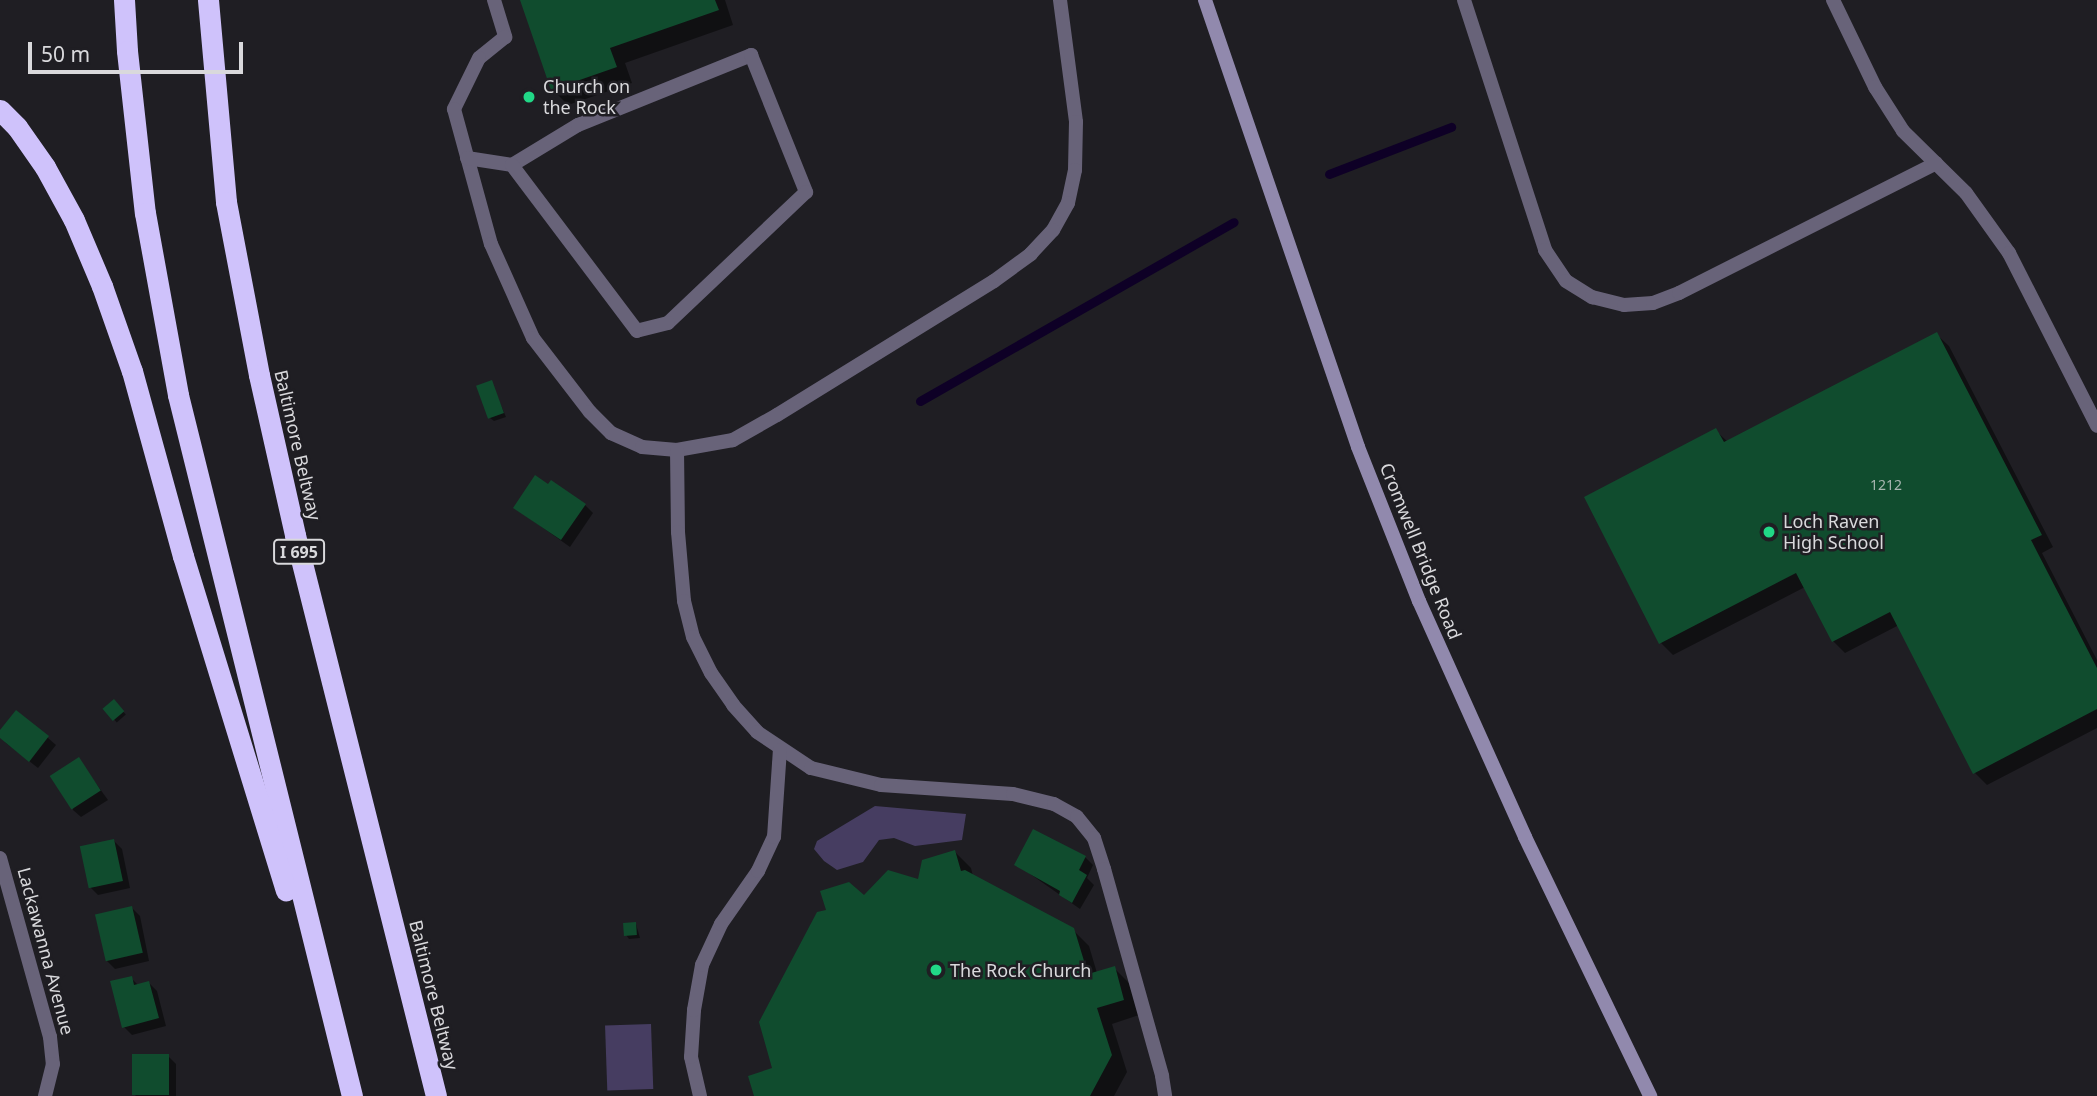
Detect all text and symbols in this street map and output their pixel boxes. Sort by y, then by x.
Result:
scale bar [32,28,247,72]
text: 50 m [41,40,90,68]
place label: Church on the Rock [543,76,630,119]
marker: Church on the Rock [521,89,537,105]
street label: Baltimore Beltway [270,368,326,522]
street label: Cromwell Bridge Road [1376,460,1466,642]
house number: 1212 [1870,477,1902,493]
place label: Loch Raven High School [1783,511,1884,554]
marker: Loch Raven High School [1761,524,1777,540]
road number: I 695 [273,540,325,565]
street label: Lackawanna Avenue [13,865,79,1037]
street label: Baltimore Beltway [405,918,463,1072]
place label: The Rock Church [950,959,1091,981]
marker: The Rock Church [928,962,944,978]

